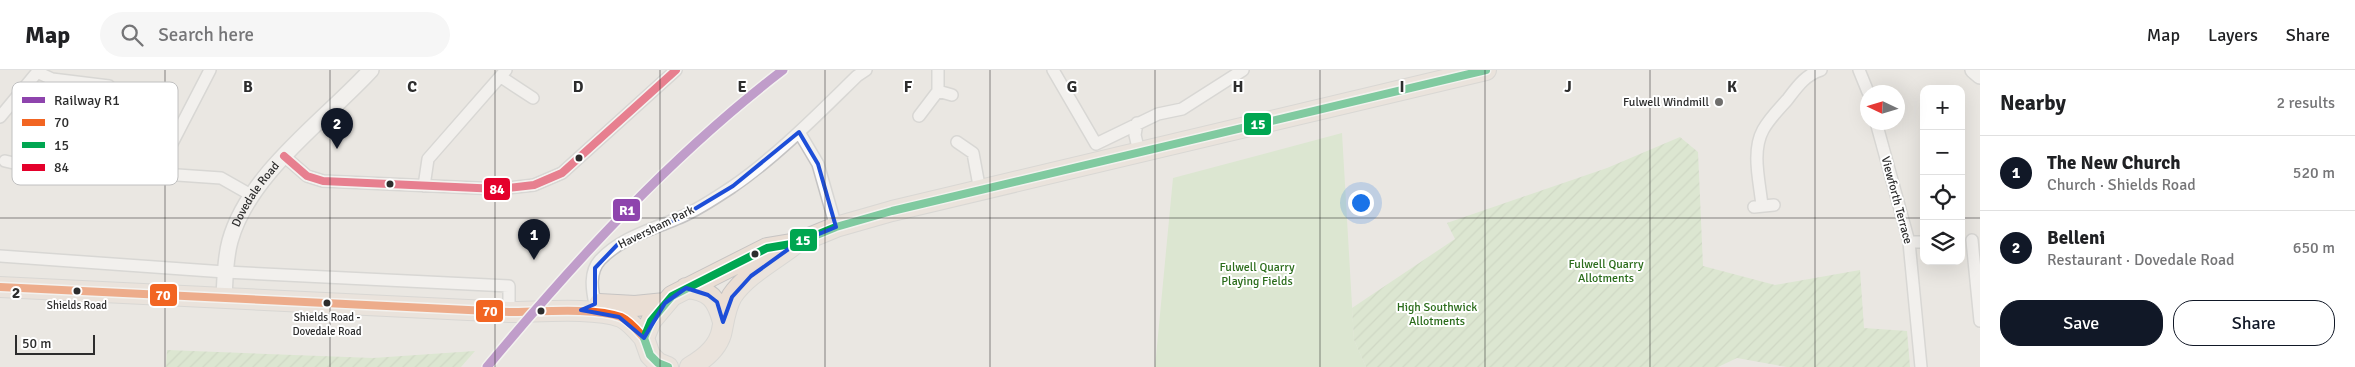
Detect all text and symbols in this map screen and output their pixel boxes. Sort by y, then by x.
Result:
search box [100,12,450,57]
text: Map [25,20,70,50]
icon: search [118,21,146,49]
text: Search here [158,23,254,47]
text: Map [2147,24,2180,46]
text: Layers [2208,24,2258,46]
text: Share [2286,24,2330,46]
text: B [243,77,253,97]
text: C [407,77,417,97]
text: D [573,77,584,97]
text: E [737,77,747,97]
text: F [904,77,913,97]
text: G [1067,77,1077,97]
text: H [1233,77,1243,97]
text: I [1399,77,1405,97]
text: J [1564,77,1572,97]
text: K [1727,77,1737,97]
legend [12,82,178,185]
north arrow [1860,85,1905,130]
map controls [1920,85,1965,265]
button: + [1920,85,1965,130]
text: Nearby [2000,90,2066,116]
text: Railway R1 [54,92,120,109]
text: 2 results [2276,93,2335,113]
place label: Fulwell Windmill [1623,95,1709,110]
marker: Fulwell Windmill [1713,96,1725,108]
pin: 2 [321,108,353,149]
line badge: 15 [1243,112,1272,136]
text: 70 [54,114,69,131]
text: 15 [1250,116,1266,133]
button: − [1920,130,1965,175]
text: 15 [54,137,69,154]
text: The New Church [2047,151,2181,175]
unlabelled marker [574,153,584,163]
street label: Viewforth Terrace [1878,155,1915,246]
text: 84 [54,159,70,176]
street label: Dovedale Road [229,159,283,229]
text: 1 [2012,163,2020,183]
text: 520 m [2293,163,2335,183]
button: locate [1920,175,1965,220]
text: Church · Shields Road [2047,175,2196,195]
line badge: 84 [483,177,511,201]
unlabelled marker [385,179,395,189]
text: 84 [489,181,505,198]
your location [1348,190,1374,216]
line badge: R1 [612,198,641,222]
text: R1 [619,202,636,219]
street label: Haversham Park [616,203,697,252]
pin: 1 [518,219,550,260]
button: layers [1920,220,1965,265]
text: Belleni [2047,226,2105,250]
line badge: 15 [789,228,818,252]
text: 15 [795,232,811,249]
text: 2 [2012,238,2020,258]
text: 650 m [2293,238,2335,258]
unlabelled marker [750,249,760,259]
text: Restaurant · Dovedale Road [2047,250,2235,270]
park label: Fulwell Quarry Allotments [1568,257,1644,286]
park label: Fulwell Quarry Playing Fields [1219,260,1295,289]
text: 2 [12,283,20,303]
line badge: 70 [149,283,178,307]
marker: Shields Road [72,286,82,296]
text: 70 [155,287,171,304]
marker: Shields Road - Dovedale Road [322,298,332,308]
place label: Shields Road [47,299,107,312]
line badge: 70 [475,299,504,323]
park label: High Southwick Allotments [1397,300,1477,329]
button: Save [2000,300,2163,346]
button: Share [2173,300,2335,346]
text: 70 [482,303,498,320]
unlabelled marker [536,306,546,316]
place label: Shields Road - Dovedale Road [292,311,362,338]
scale bar [15,332,95,355]
text: 50 m [22,335,51,352]

